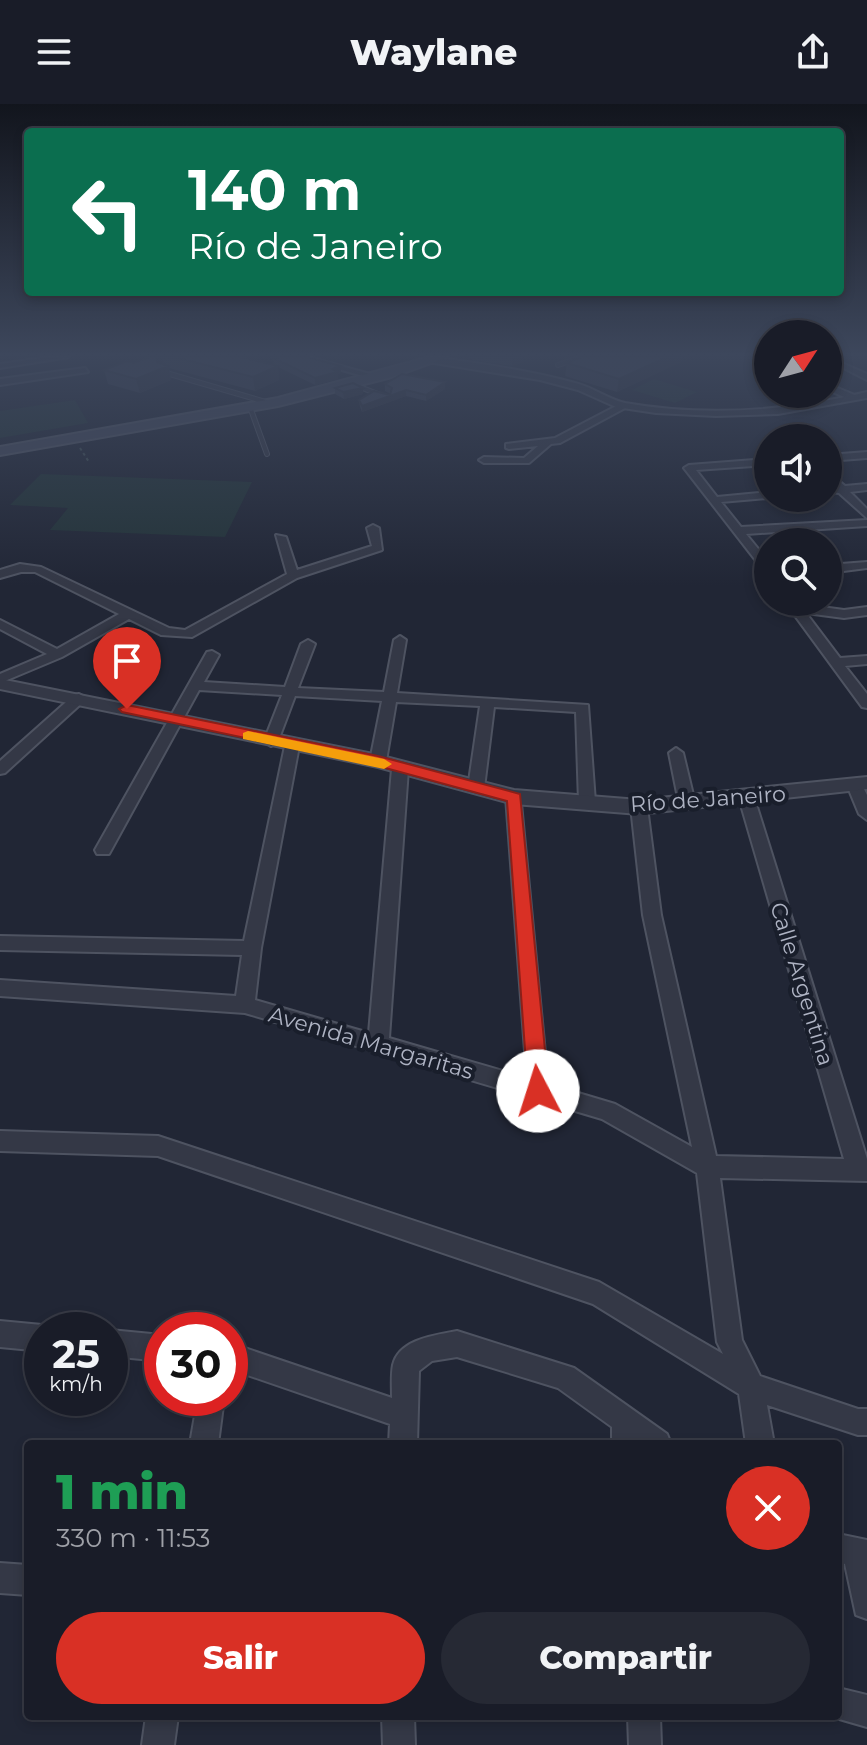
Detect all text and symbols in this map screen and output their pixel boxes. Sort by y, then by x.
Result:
icon: menu [32,30,76,74]
text: Waylane [350,30,517,74]
icon: share [791,30,835,74]
text: 140 m [188,156,361,224]
icon: left [56,160,160,264]
text: Río de Janeiro [188,224,443,268]
north arrow [754,320,842,408]
map controls [754,320,842,616]
button: sound [754,424,842,512]
button: search [754,528,842,616]
pin [93,627,161,709]
icon: arrive [105,639,149,683]
street label: Río de Janeiro [629,780,787,818]
street label: Calle Argentina [764,899,840,1069]
street label: Avenida Margaritas [266,1001,477,1085]
position arrow [496,1049,580,1133]
speed limit sign: 30 [144,1312,248,1416]
text: 25 [52,1329,100,1378]
text: km/h [49,1372,103,1396]
text: 1 min [56,1463,188,1521]
button: close [726,1466,810,1550]
text: 330 m · 11:53 [56,1522,211,1554]
button: Salir [56,1612,425,1704]
button: Compartir [441,1612,810,1704]

